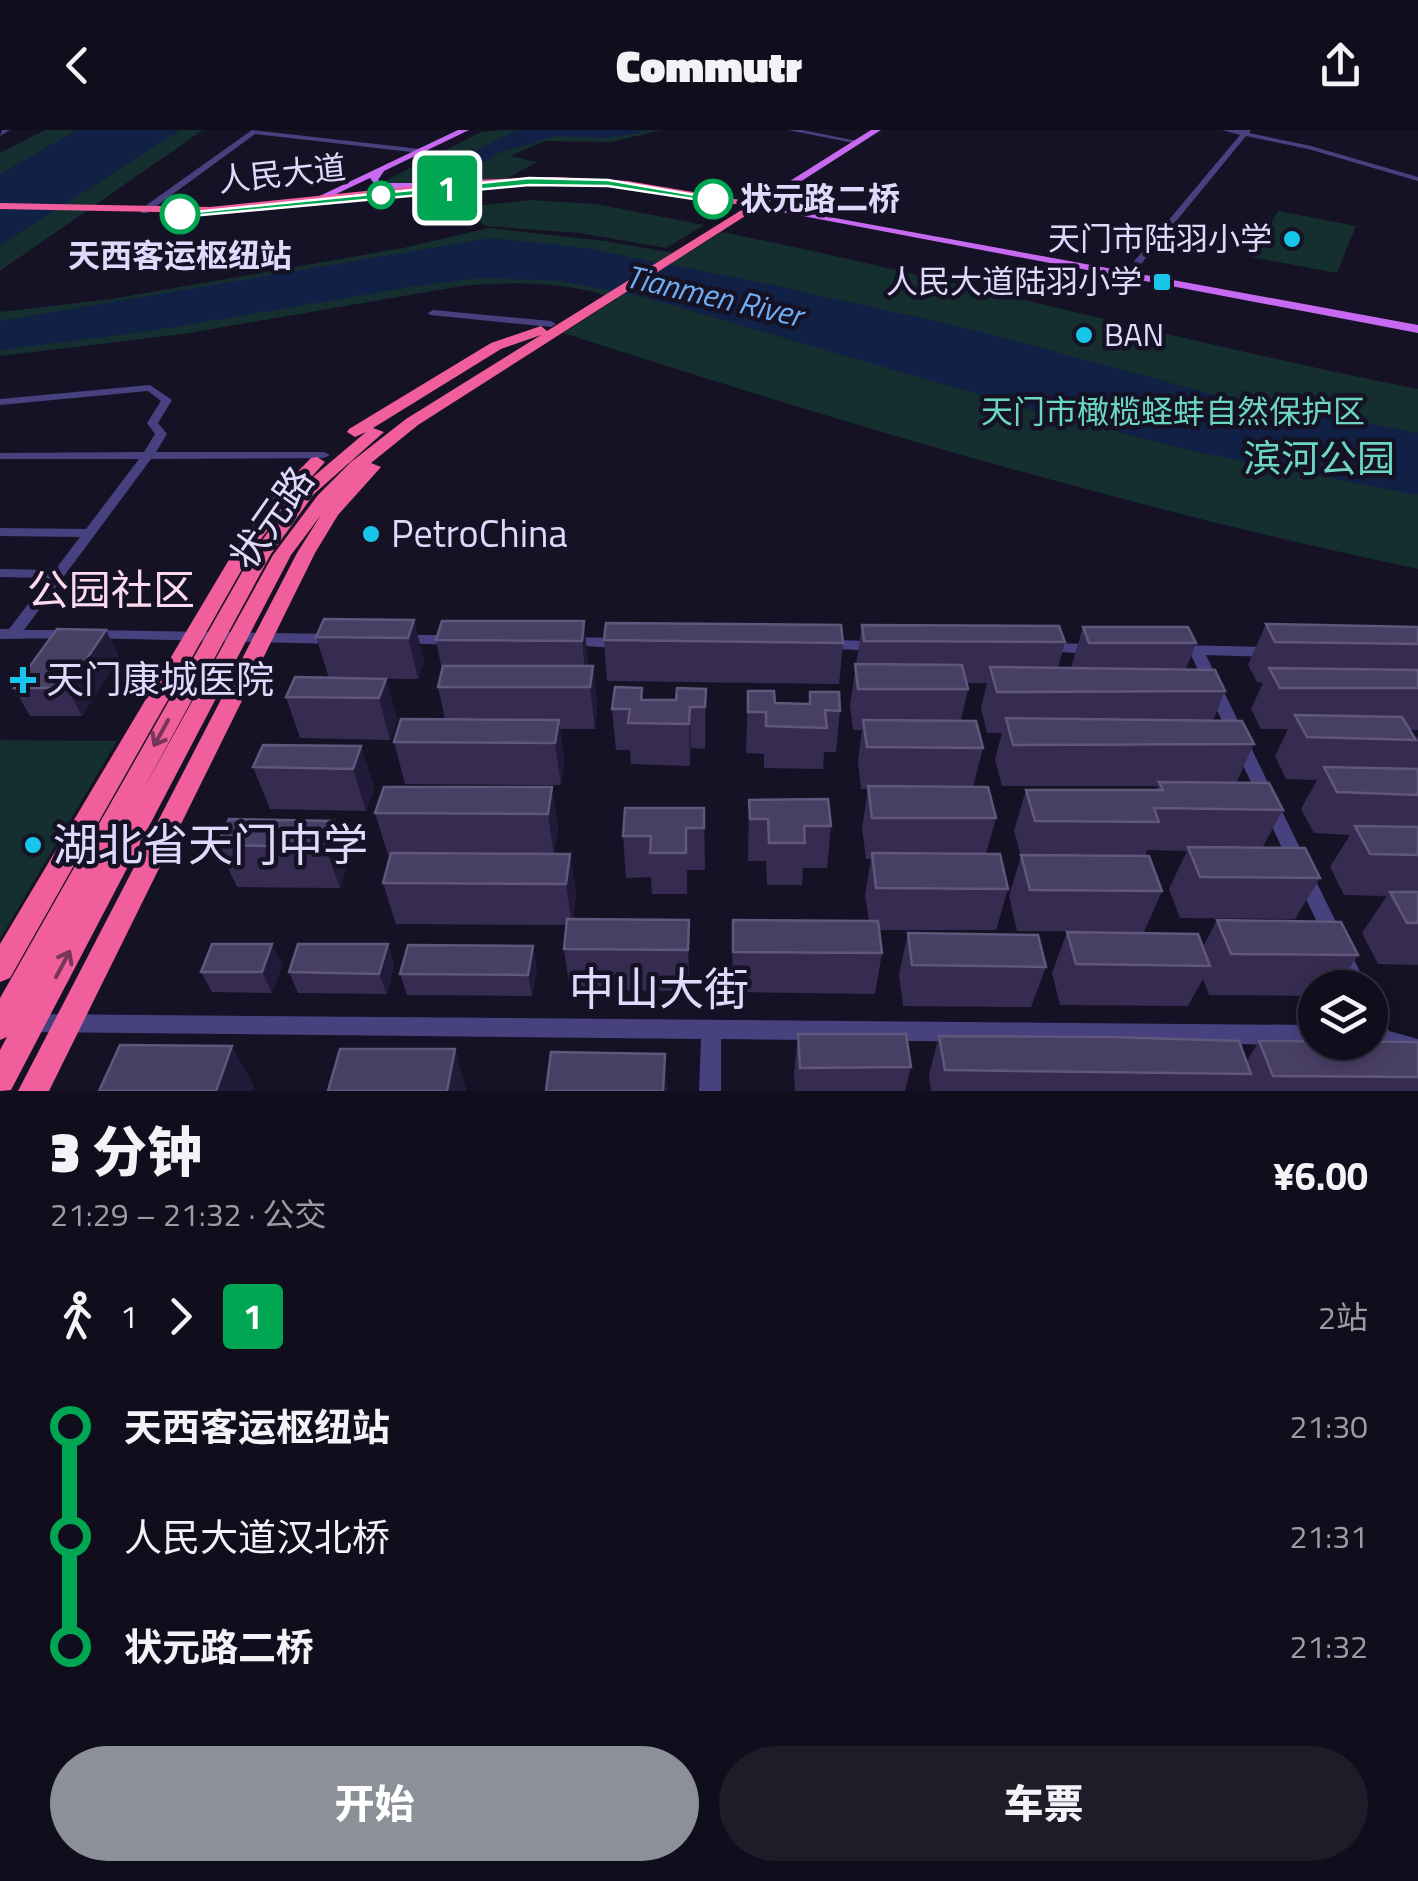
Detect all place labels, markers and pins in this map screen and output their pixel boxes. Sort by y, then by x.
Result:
place label: 状元路二桥 [740,174,900,222]
marker: 状元路二桥 [694,180,732,218]
unlabelled marker [368,182,394,208]
marker: 天西客运枢纽站 [161,195,199,233]
place label: 天门市陆羽小学 [1048,214,1272,262]
marker: 天门市陆羽小学 [1281,228,1303,250]
place label: 天西客运枢纽站 [68,231,292,279]
place label: 人民大道陆羽小学 [886,257,1142,305]
marker: 人民大道陆羽小学 [1151,271,1173,293]
place label: BAN [1104,310,1164,358]
marker: BAN [1073,324,1095,346]
place label: PetroChina [391,504,567,562]
marker: PetroChina [360,523,382,545]
place label: 天门康城医院 [46,650,274,708]
marker: 天门康城医院 [10,667,36,693]
place label: 湖北省天门中学 [53,810,368,878]
marker: 湖北省天门中学 [22,834,44,856]

